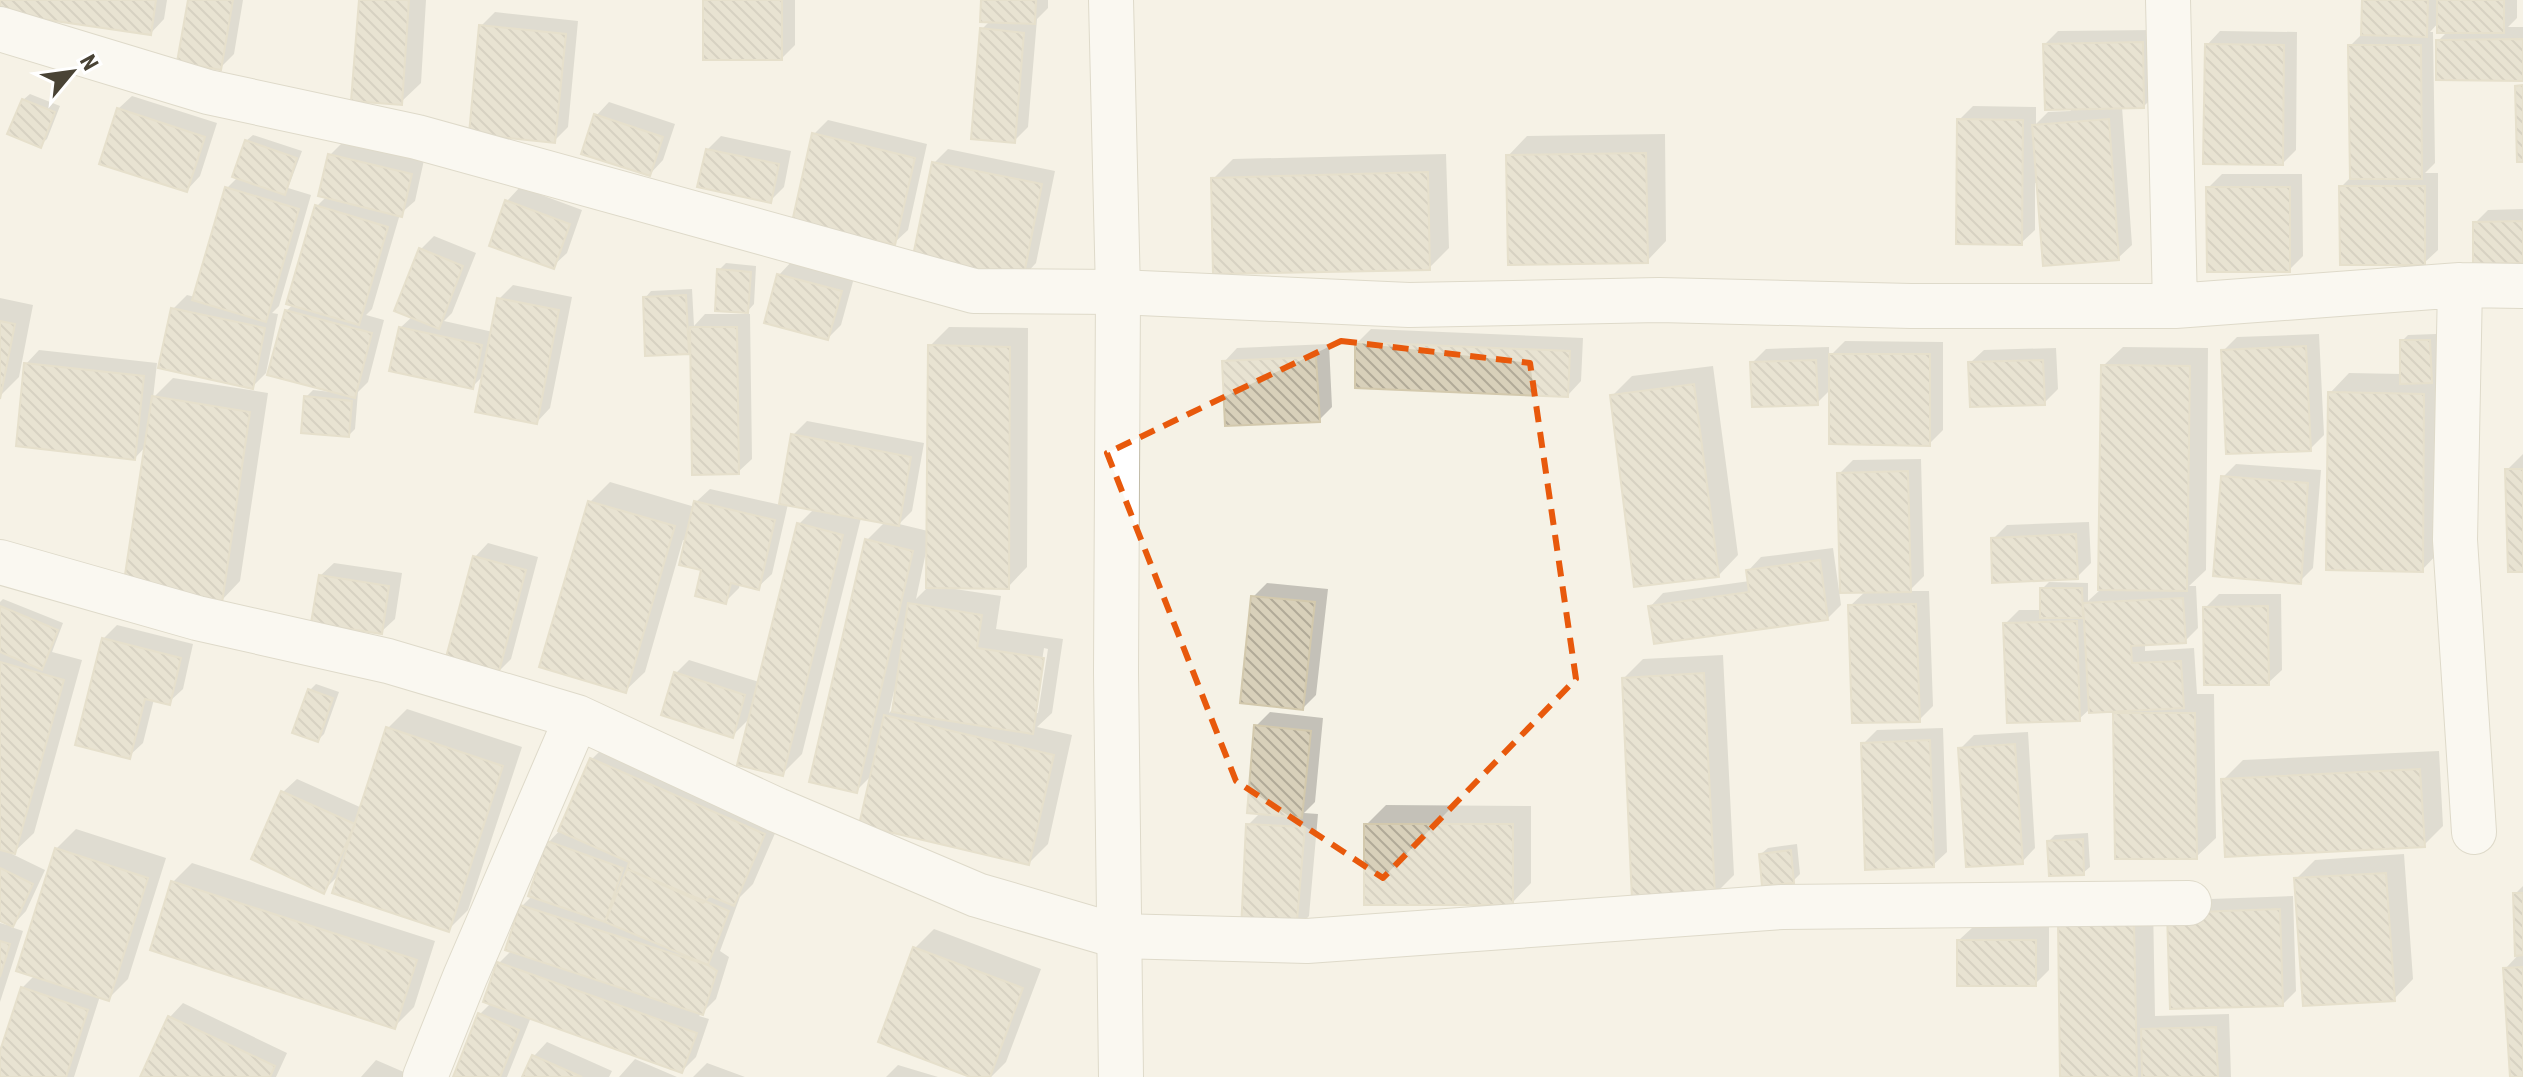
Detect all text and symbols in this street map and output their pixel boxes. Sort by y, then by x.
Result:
north arrow [32,32,112,112]
text: N [75,51,103,75]

